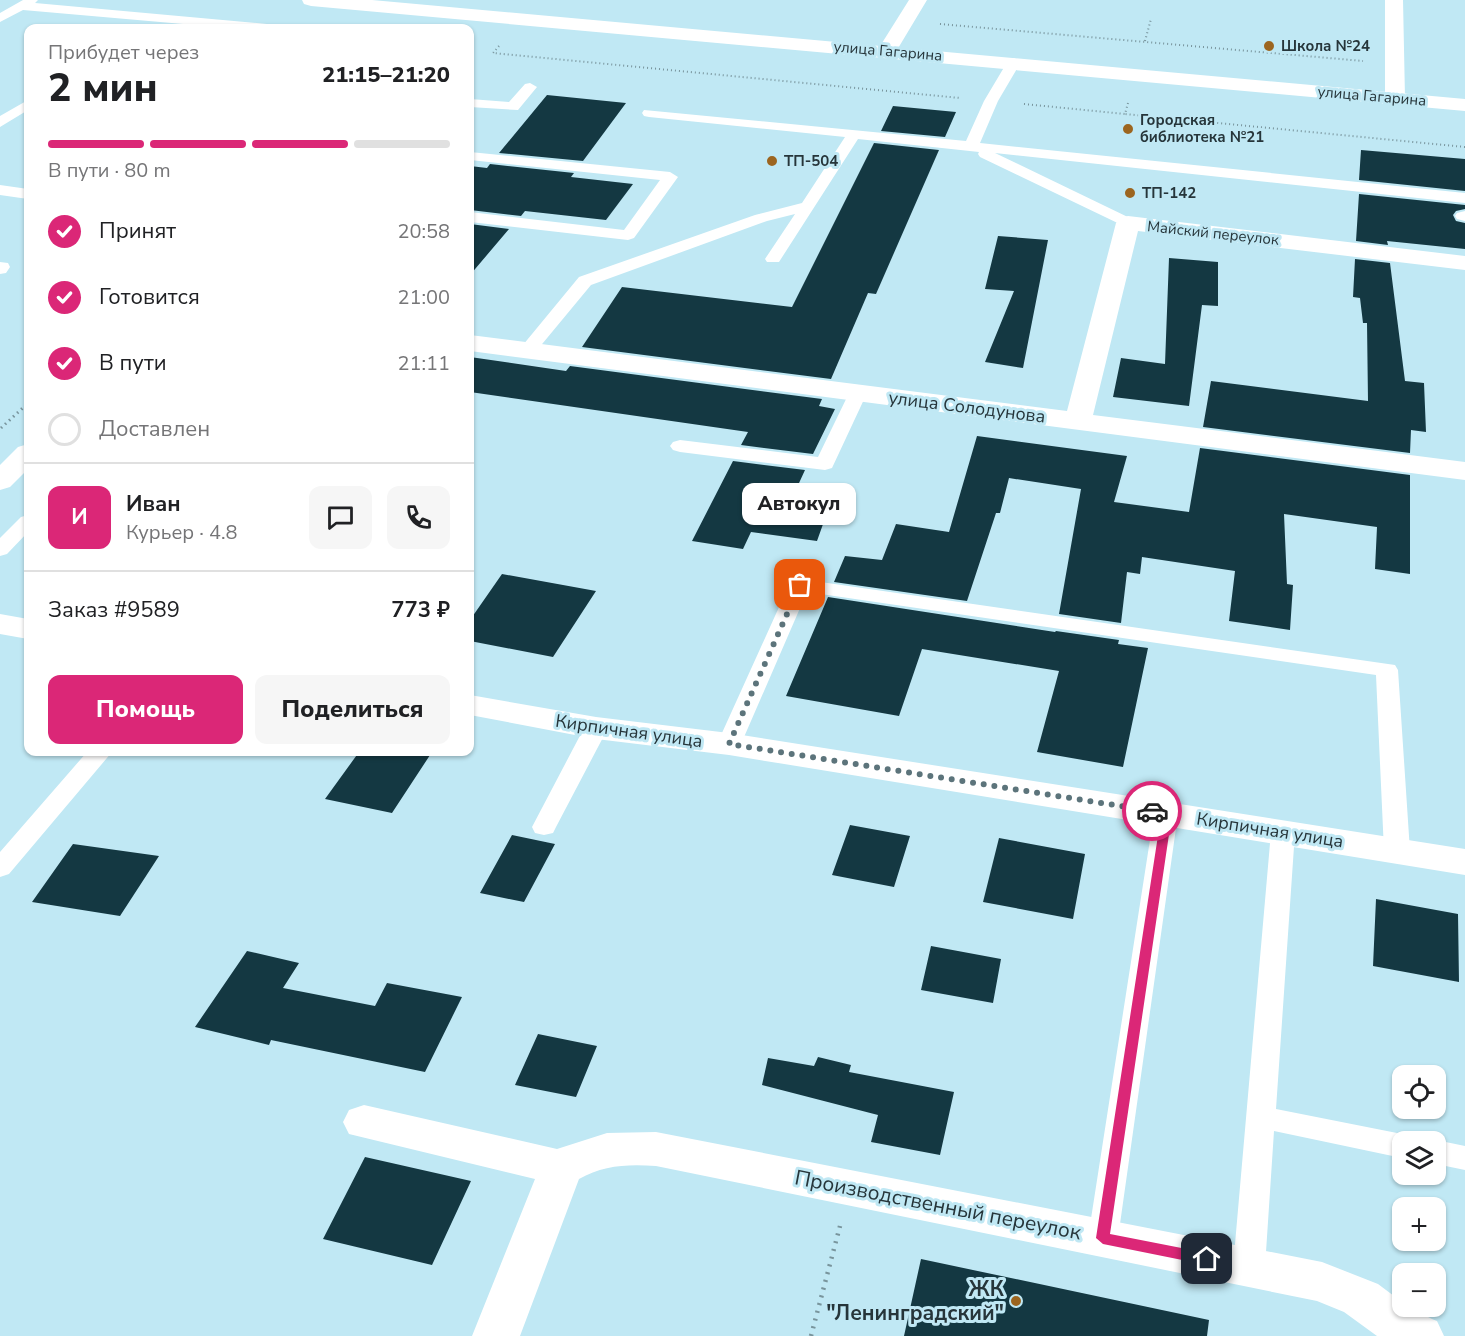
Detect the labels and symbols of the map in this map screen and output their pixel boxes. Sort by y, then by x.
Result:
street label: улица Гагарина [833,36,943,66]
place label: Школа №24 [1281,36,1370,56]
marker: Школа №24 [1262,39,1276,53]
street label: улица Гагарина [1317,81,1427,111]
place label: Городская библиотека №21 [1140,110,1264,147]
marker: Городская библиотека №21 [1121,122,1135,136]
place label: ТП-504 [784,151,838,171]
marker: ТП-504 [765,154,779,168]
place label: ТП-142 [1142,183,1196,203]
marker: ТП-142 [1123,186,1137,200]
street label: Майский переулок [1146,216,1280,250]
street label: улица Солодунова [887,385,1047,429]
callout: Автокул [743,483,857,525]
pin [774,559,825,610]
street label: Кирпичная улица [554,709,704,753]
courier [1122,781,1182,841]
street label: Кирпичная улица [1195,807,1345,853]
street label: Производственный переулок [792,1163,1085,1247]
pin [1181,1233,1232,1284]
place label: ЖК "Ленинградский" [826,1275,1005,1327]
marker: ЖК "Ленинградский" [1009,1294,1023,1308]

